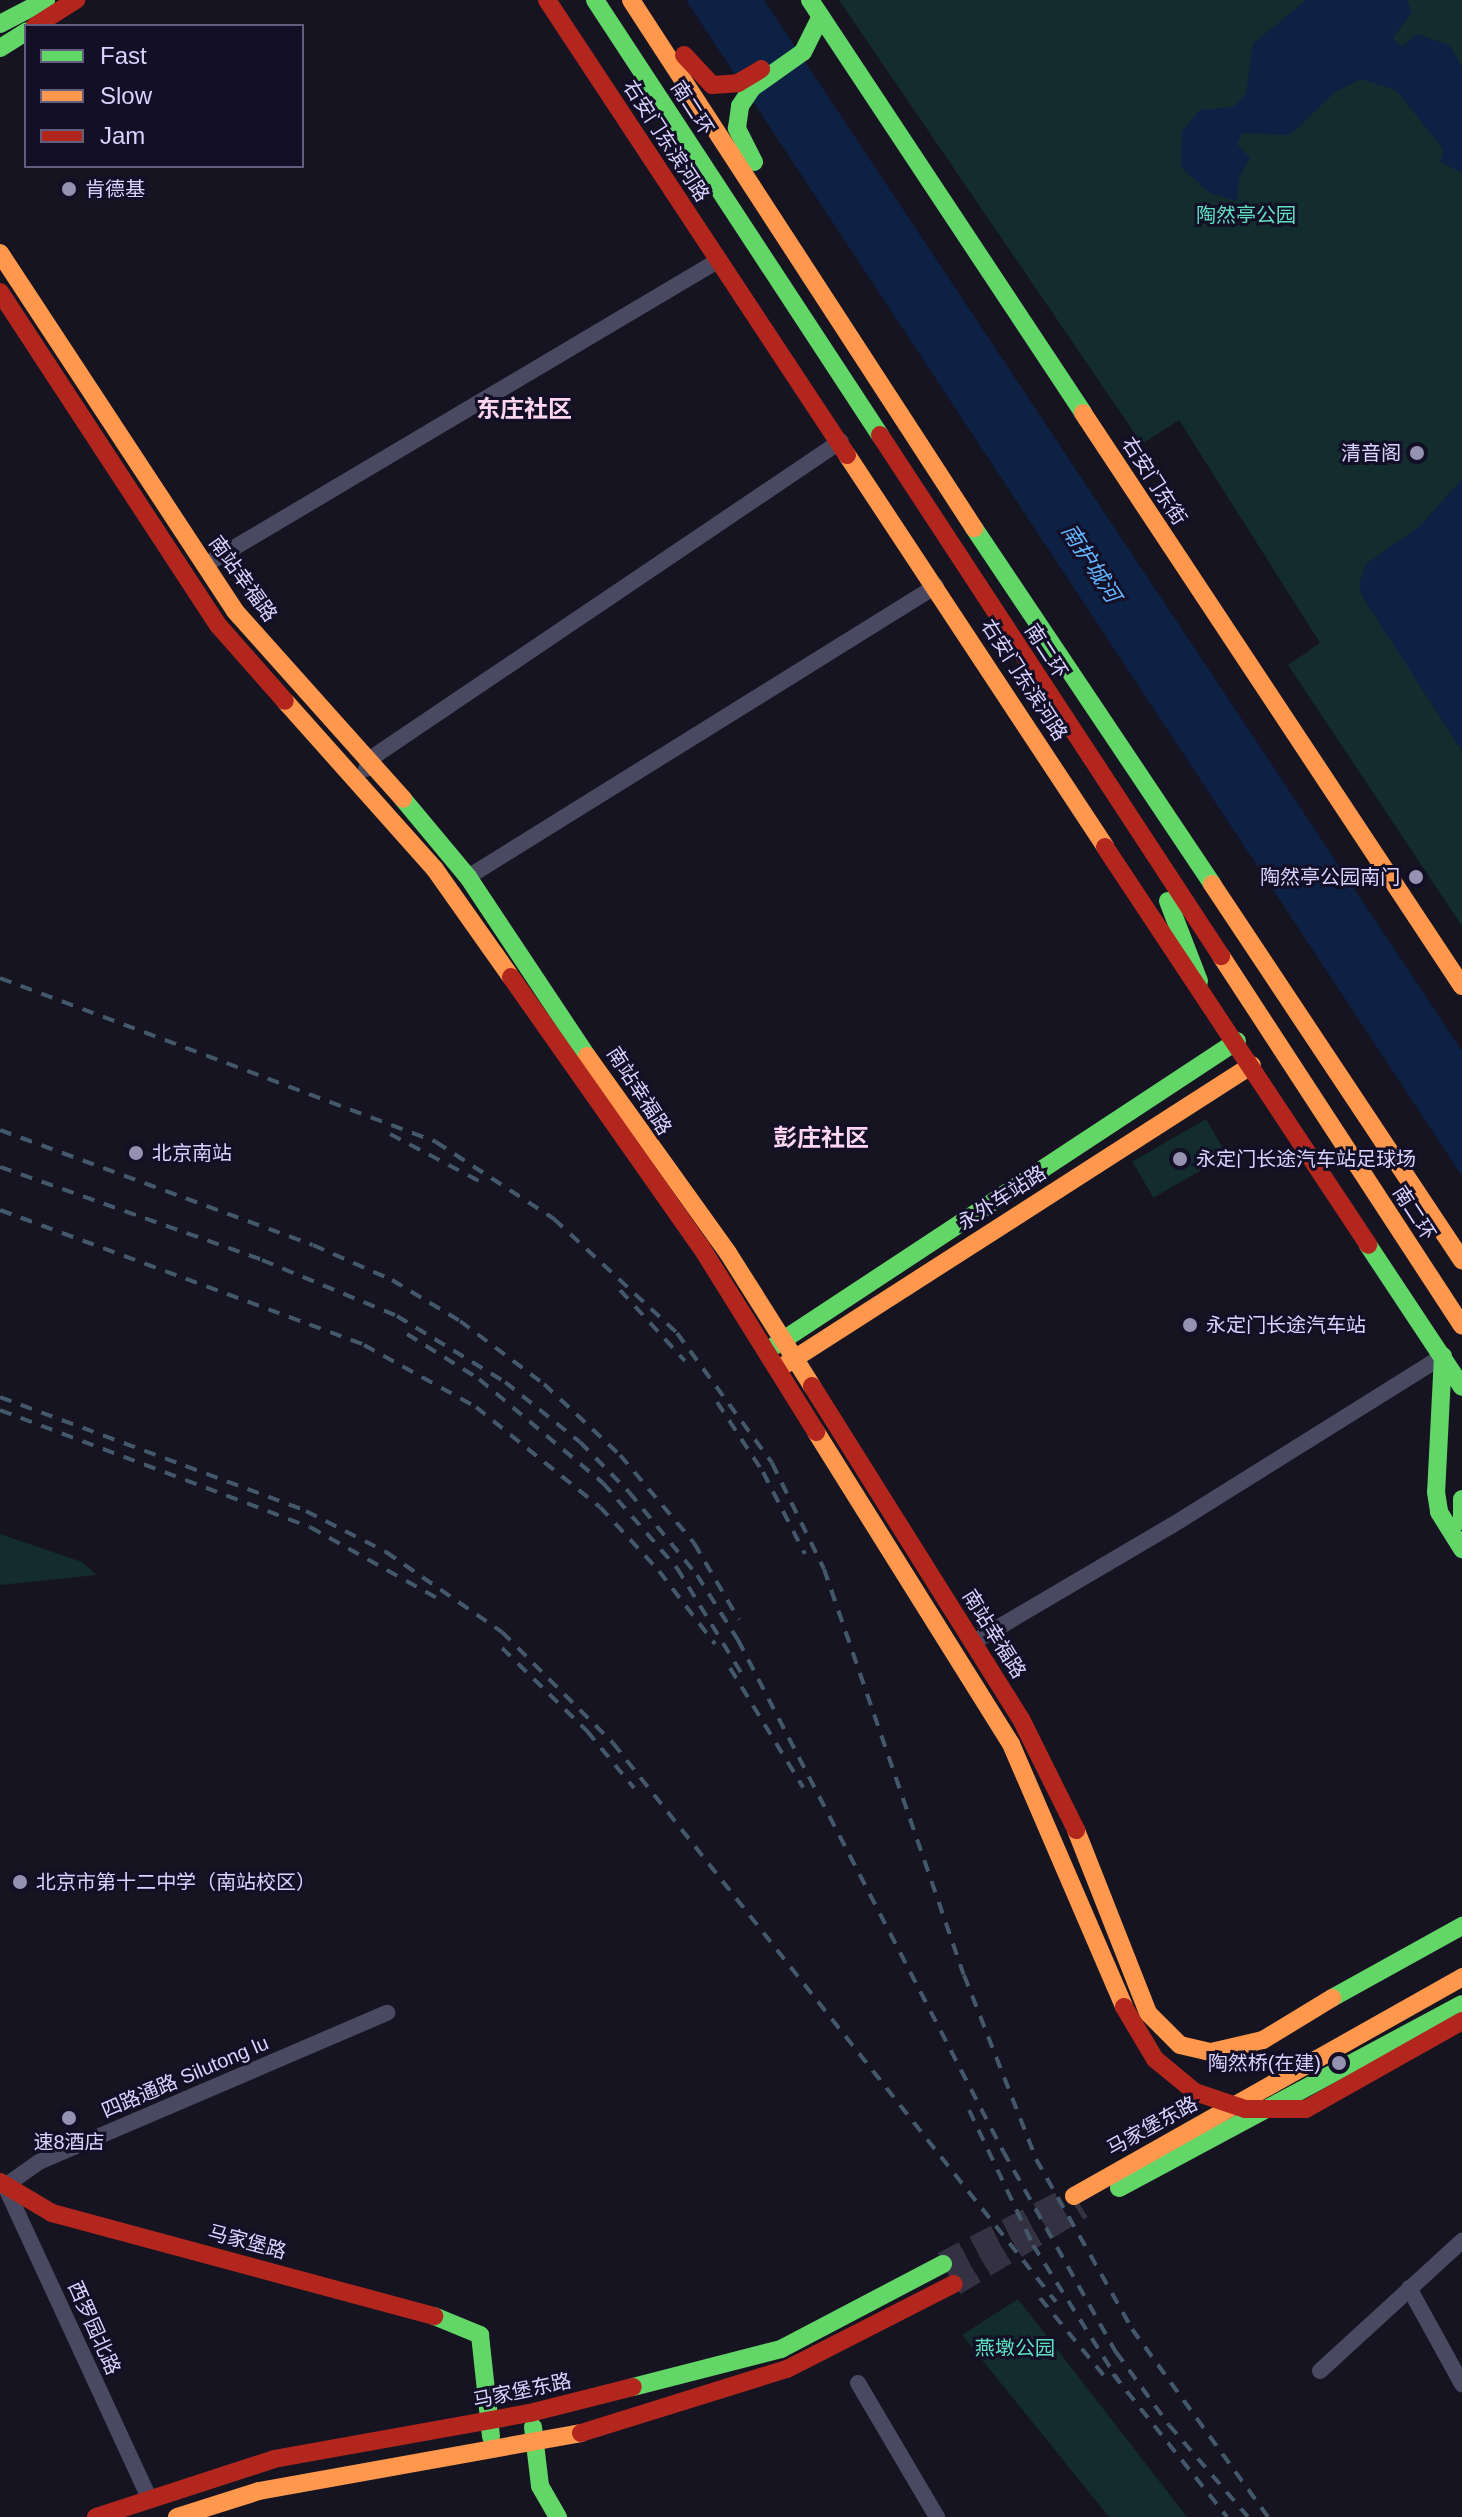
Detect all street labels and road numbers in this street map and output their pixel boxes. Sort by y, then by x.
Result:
street label: 右安门东滨河路 [618,76,714,206]
street label: 南二环 [666,76,718,140]
street label: 右安门东街 [1117,433,1191,529]
street label: 南站幸福路 [204,531,282,627]
street label: 右安门东滨河路 [976,615,1072,745]
street label: 南二环 [1020,619,1072,683]
street label: 南站幸福路 [602,1043,676,1139]
street label: 永外车站路 [954,1161,1050,1235]
street label: 南二环 [1388,1181,1440,1245]
street label: 南站幸福路 [957,1585,1031,1683]
street label: 四路通路 Silutong lu [98,2031,272,2123]
street label: 马家堡东路 [1102,2091,1202,2161]
street label: 马家堡路 [205,2220,289,2264]
street label: 西罗园北路 [63,2277,125,2379]
street label: 马家堡东路 [471,2369,573,2413]

